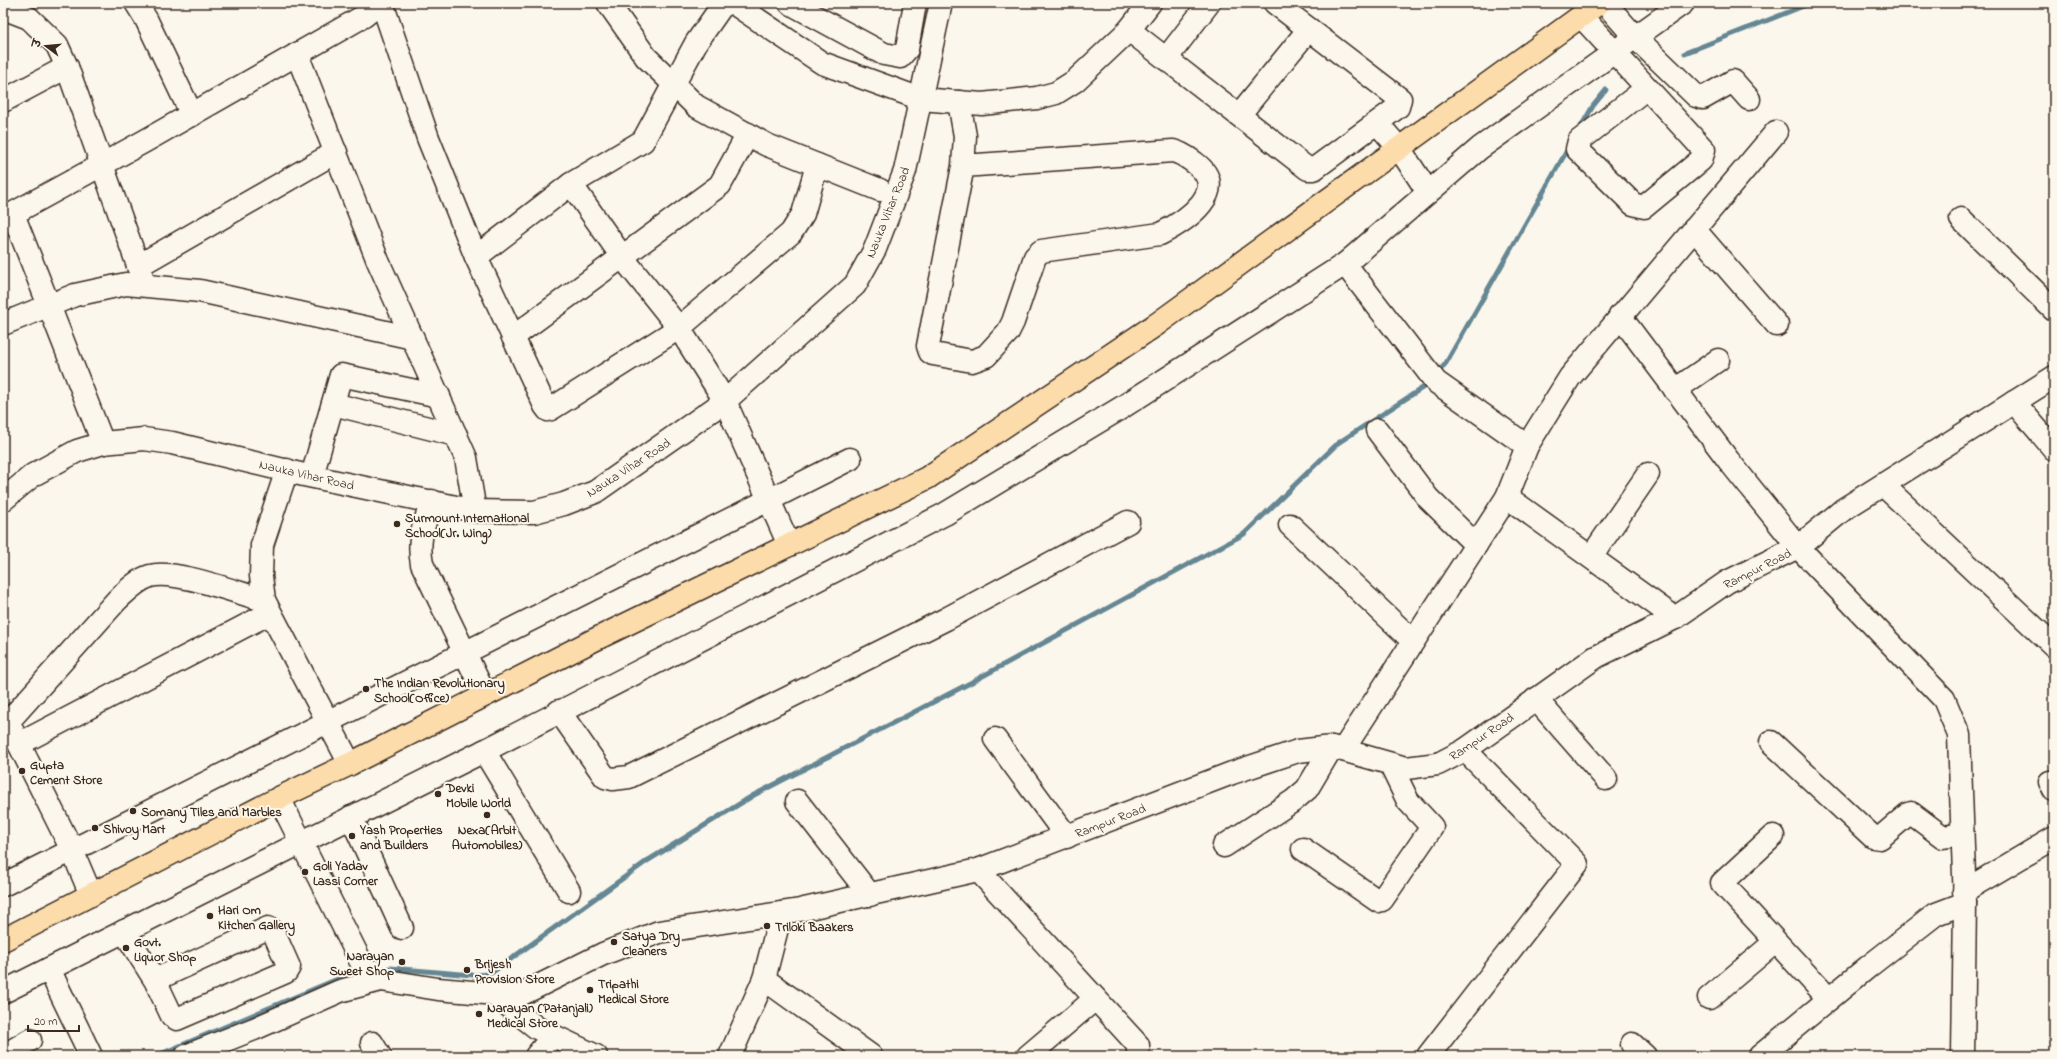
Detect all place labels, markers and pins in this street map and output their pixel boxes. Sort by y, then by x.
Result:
place label: Surmount International School(Jr. Wing) [405,509,529,545]
marker: Surmount International School(Jr. Wing) [392,519,402,529]
place label: The Indian Revolutionary School(Office) [374,674,505,708]
marker: The Indian Revolutionary School(Office) [361,684,371,694]
place label: Gupta Cement Store [30,756,103,790]
marker: Gupta Cement Store [17,766,27,776]
place label: Devki Mobile World [445,779,512,813]
marker: Devki Mobile World [433,789,443,799]
place label: Somany Tiles and Marbles [141,803,282,824]
marker: Somany Tiles and Marbles [128,806,138,816]
marker: Nexa(Arbit Automobiles) [482,810,492,820]
place label: Shivoy Mart [103,820,166,841]
place label: Yash Properties and Builders [359,821,443,855]
place label: Nexa(Arbit Automobiles) [452,821,523,855]
marker: Shivoy Mart [90,823,100,833]
marker: Yash Properties and Builders [347,831,357,841]
place label: Goli Yadav Lassi Corner [313,857,379,891]
marker: Goli Yadav Lassi Corner [300,867,310,877]
place label: Hari Om Kitchen Gallery [218,901,295,937]
marker: Hari Om Kitchen Gallery [205,911,215,921]
place label: Triloki Baakers [775,918,854,937]
marker: Triloki Baakers [762,921,772,931]
place label: Satya Dry Cleaners [622,927,680,961]
place label: Govt. Liquor Shop [134,933,196,967]
marker: Satya Dry Cleaners [609,937,619,947]
marker: Govt. Liquor Shop [121,943,131,953]
place label: Narayan Sweet Shop [330,947,395,981]
place label: Brijesh Provision Store [474,955,556,989]
marker: Narayan Sweet Shop [397,957,407,967]
marker: Brijesh Provision Store [462,965,472,975]
place label: Tripathi Medical Store [598,975,670,1009]
marker: Tripathi Medical Store [585,985,595,995]
place label: Narayan (Patanjali) Medical Store [487,999,593,1033]
marker: Narayan (Patanjali) Medical Store [474,1009,484,1019]

